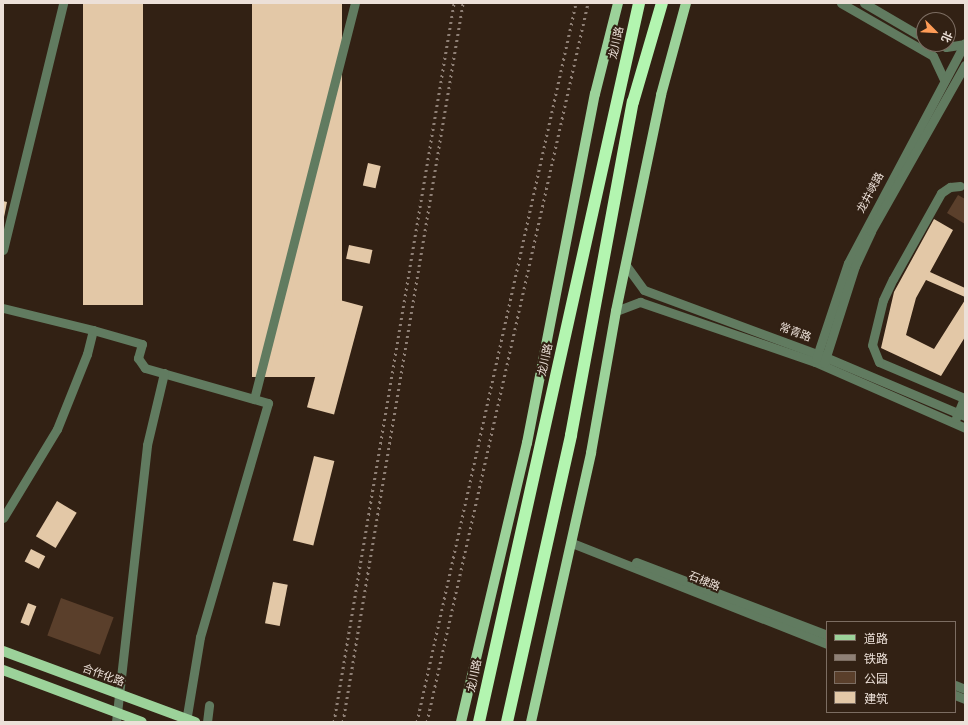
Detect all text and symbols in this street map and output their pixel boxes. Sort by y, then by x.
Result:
north arrow [916,12,956,52]
street label: 龙川路 [607,25,627,61]
text: 北 [938,29,955,44]
street label: 龙井峡路 [855,170,887,216]
street label: 常青路 [777,321,813,345]
street label: 龙川路 [536,342,556,378]
street label: 石棣路 [686,570,722,594]
legend [826,621,956,713]
text: 道路 [864,632,888,646]
text: 铁路 [864,652,888,666]
street label: 龙川路 [465,658,485,694]
street label: 合作化路 [80,662,126,690]
text: 公园 [864,672,888,686]
text: 建筑 [864,692,888,706]

